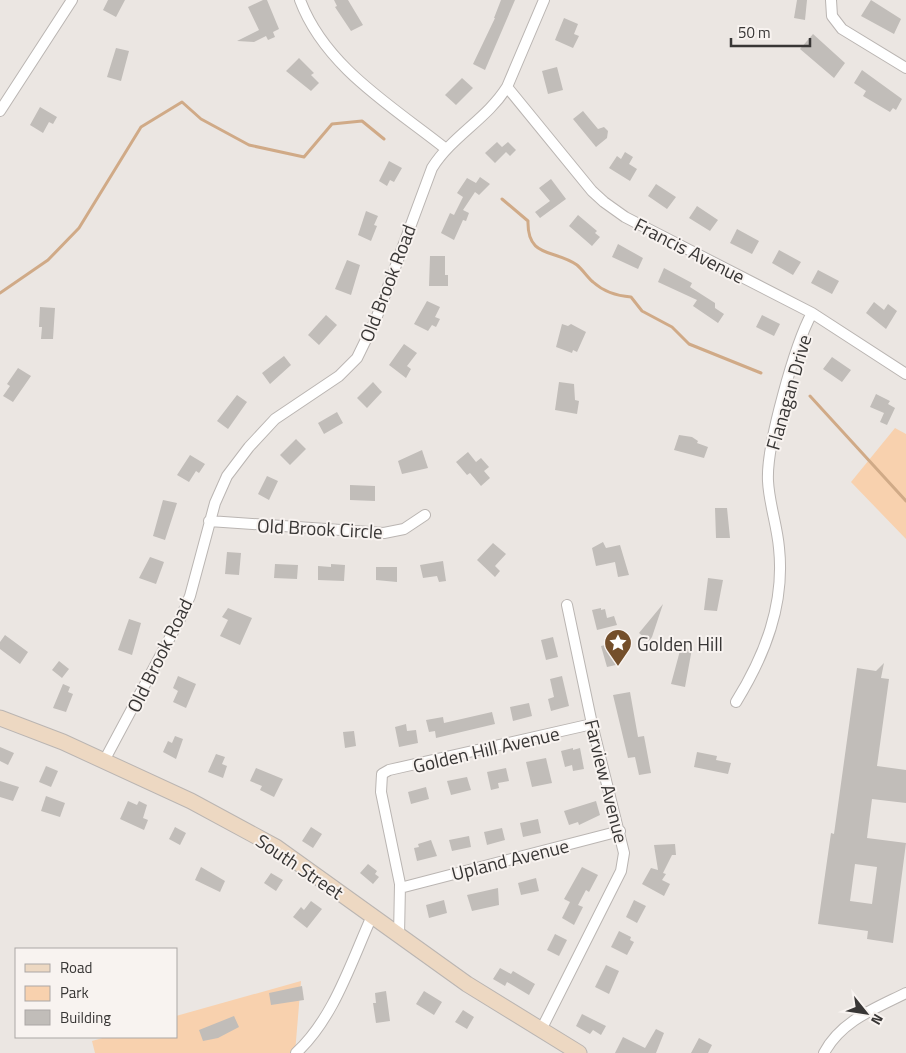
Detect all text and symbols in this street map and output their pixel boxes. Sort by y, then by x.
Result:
scale bar [731,15,810,47]
text: 50 m [738,21,771,44]
street label: Francis Avenue [630,210,750,290]
street label: Old Brook Road [351,220,423,346]
street label: Flanagan Drive [758,331,818,453]
street label: Old Brook Circle [256,510,384,546]
street label: Old Brook Road [119,593,199,717]
place icon: Golden Hill [603,628,633,667]
place label: Golden Hill [637,629,723,658]
street label: Farview Avenue [578,716,636,846]
street label: Golden Hill Avenue [410,718,562,780]
street label: South Street [250,826,350,906]
street label: Upland Avenue [448,830,572,888]
legend [15,948,178,1038]
text: Road [60,956,92,979]
text: Park [60,981,89,1004]
north arrow [841,988,891,1038]
text: Building [60,1006,111,1029]
text: N [866,1010,889,1029]

